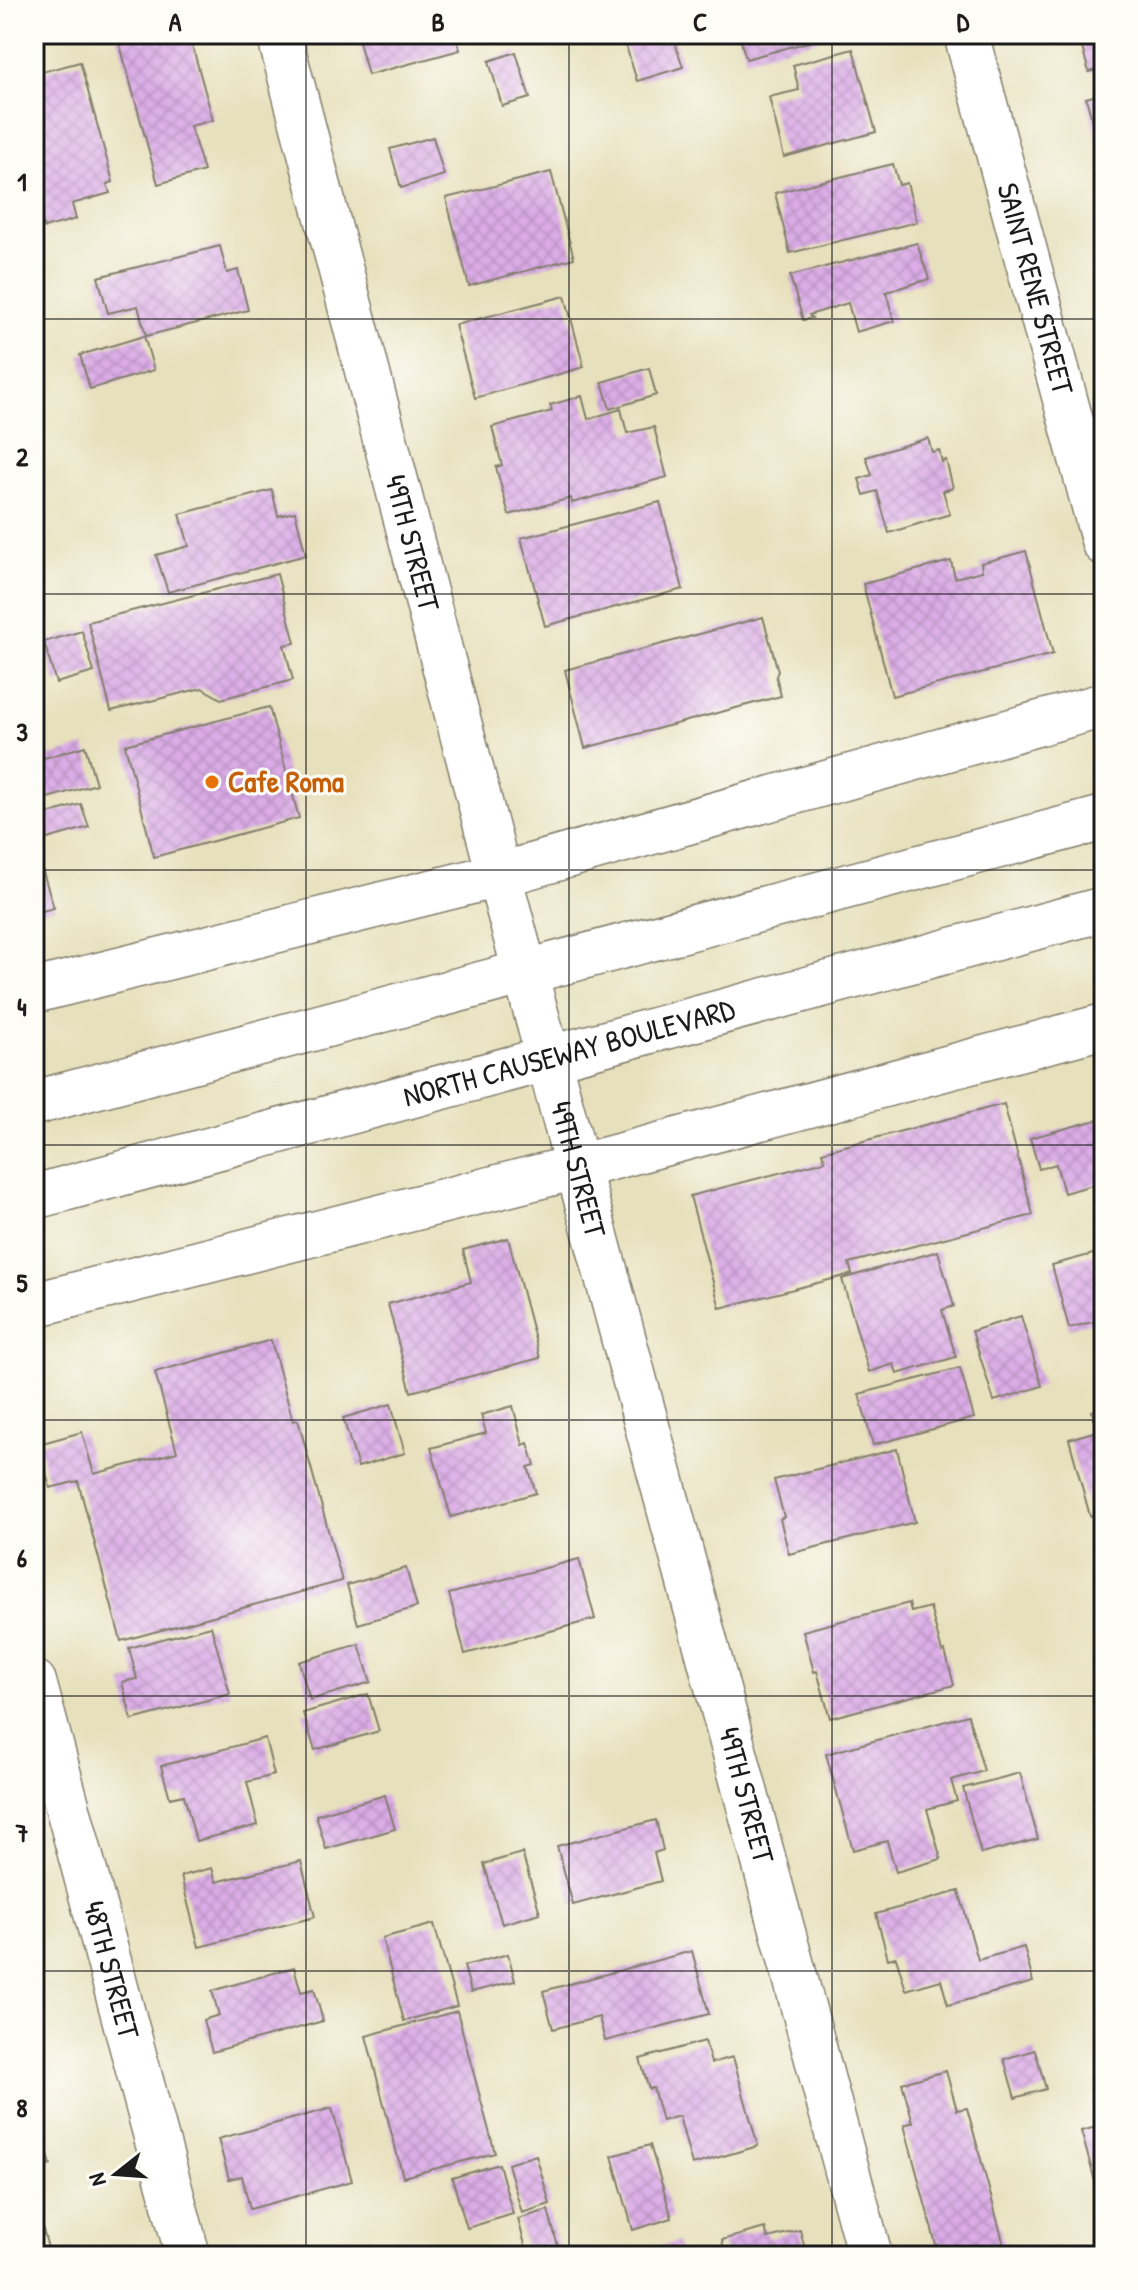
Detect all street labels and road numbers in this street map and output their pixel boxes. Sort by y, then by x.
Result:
street label: SAINT RENE STREET [988,178,1084,400]
street label: 49TH STREET [376,470,450,616]
street label: NORTH CAUSEWAY BOULEVARD [399,988,739,1116]
street label: 49TH STREET [542,1097,617,1242]
street label: 49TH STREET [710,1722,785,1868]
street label: 48TH STREET [75,1896,150,2044]

